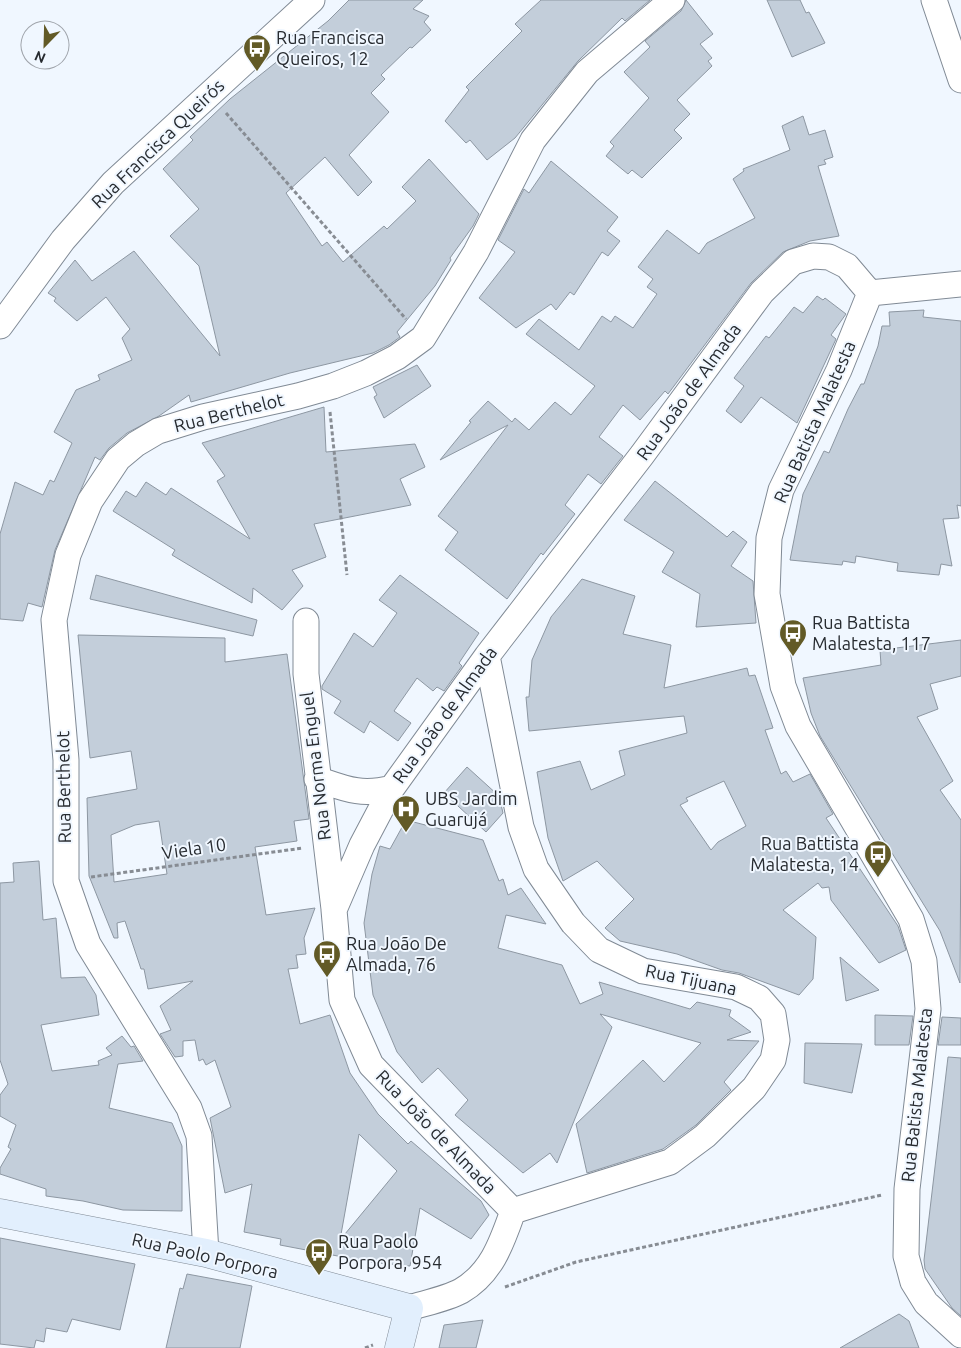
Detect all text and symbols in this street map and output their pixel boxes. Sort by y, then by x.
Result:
north arrow [20,20,70,70]
place label: Rua Francisca Queiros, 12 [276,27,385,69]
bus stop icon: Rua Francisca Queiros, 12 [242,33,272,72]
text: N [32,48,48,66]
street label: Rua Francisca Queirós [87,75,228,212]
street label: Rua João de Almada [632,319,744,464]
street label: Rua Batista Malatesta [769,337,859,506]
street label: Rua Berthelot [172,389,286,435]
place label: Rua Battista Malatesta, 117 [812,612,931,653]
bus stop icon: Rua Battista Malatesta, 117 [778,618,808,657]
street label: Rua João de Almada [388,642,500,787]
street label: Rua Norma Enguel [296,690,334,842]
street label: Rua Berthelot [52,731,74,844]
place label: UBS Jardim Guarujá [425,788,518,829]
hospital icon: UBS Jardim Guarujá [391,794,421,833]
place label: Rua Battista Malatesta, 14 [750,833,859,874]
street label: Viela 10 [160,834,227,862]
bus stop icon: Rua Battista Malatesta, 14 [863,839,893,878]
place label: Rua João De Almada, 76 [346,933,447,974]
bus stop icon: Rua João De Almada, 76 [312,939,342,978]
street label: Rua Tijuana [644,960,739,998]
street label: Rua Batista Malatesta [897,1007,935,1183]
street label: Rua João de Almada [373,1065,501,1197]
street label: Rua Paolo Porpora [130,1228,280,1282]
place label: Rua Paolo Porpora, 954 [338,1231,442,1272]
bus stop icon: Rua Paolo Porpora, 954 [304,1237,334,1276]

